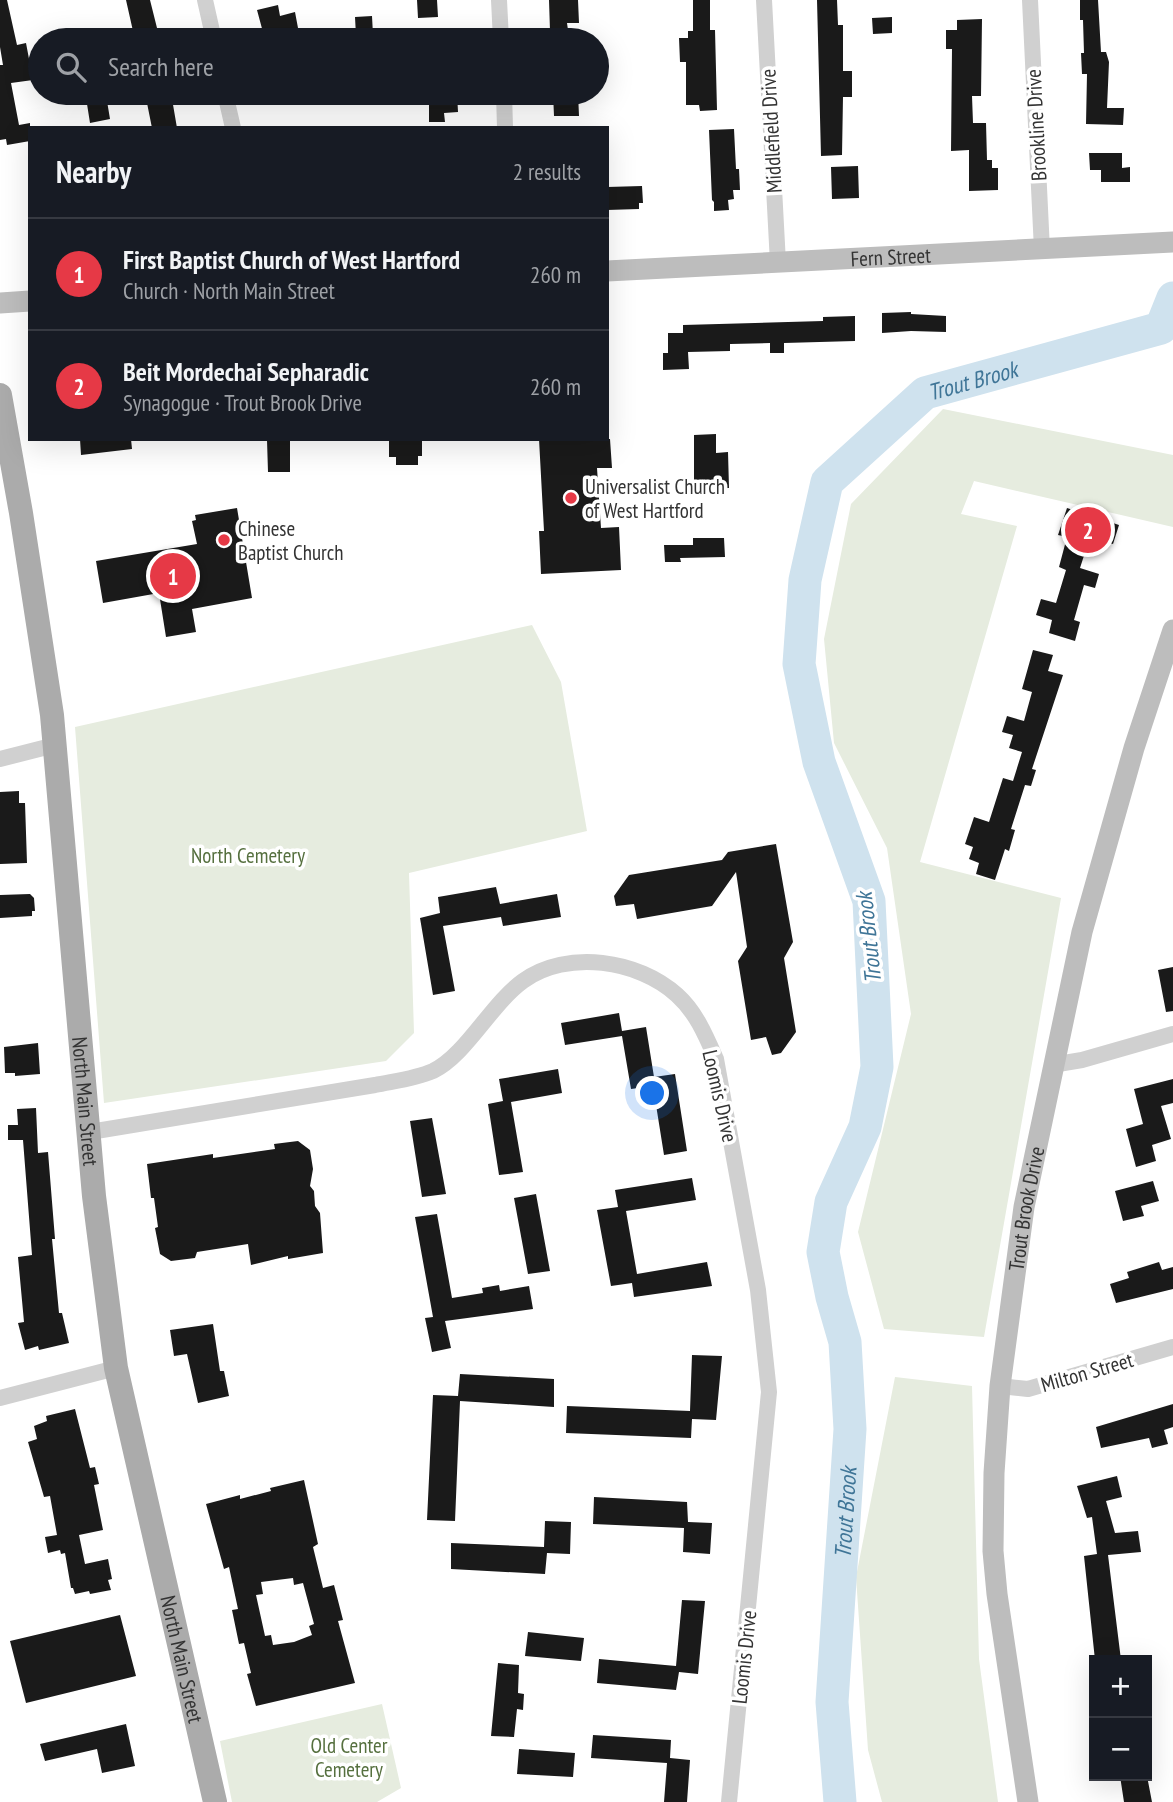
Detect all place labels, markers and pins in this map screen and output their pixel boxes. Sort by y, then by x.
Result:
place label: Universalist Church of West Hartford [585,473,725,524]
marker: Universalist Church of West Hartford [563,490,579,506]
pin: 2 [1065,504,1111,556]
place label: Chinese Baptist Church [238,515,344,566]
marker: Chinese Baptist Church [216,532,232,548]
pin: 1 [150,550,196,602]

